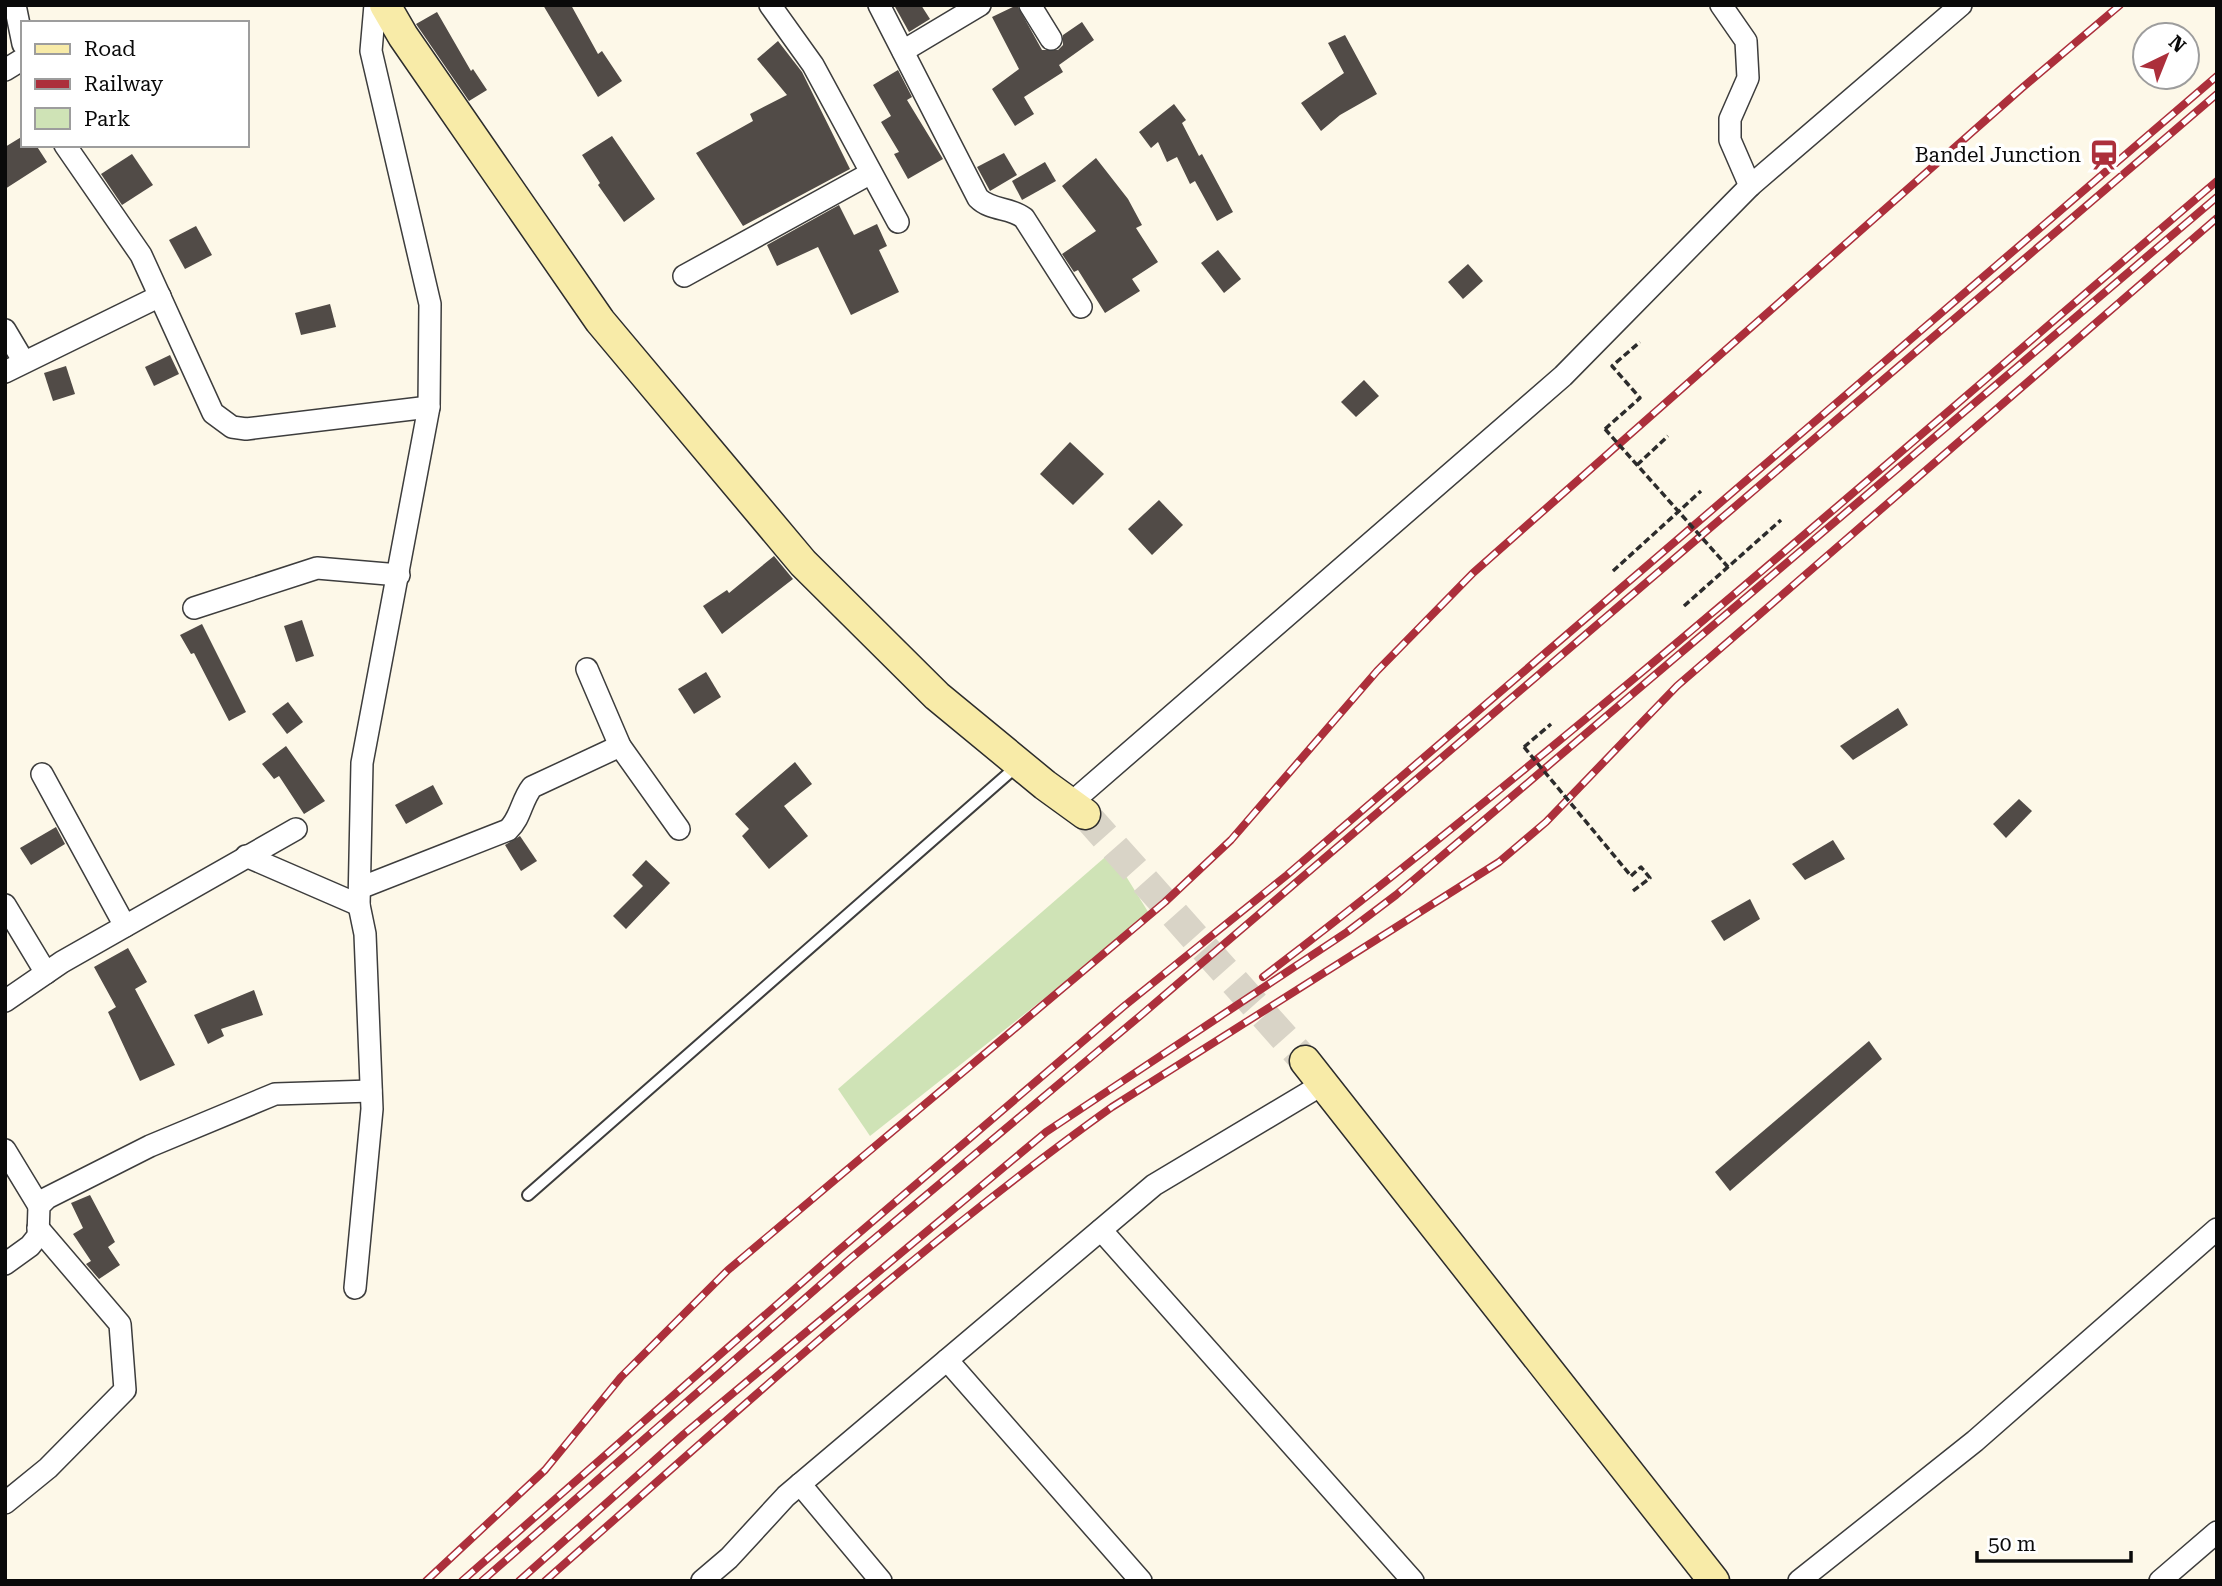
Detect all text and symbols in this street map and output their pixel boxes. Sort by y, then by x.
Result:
legend [21,21,248,147]
north arrow [2131,21,2201,91]
text: N [2164,31,2191,58]
text: Road [84,37,136,61]
text: Railway [84,72,164,96]
text: Park [84,107,130,131]
station icon: Bandel Junction [2087,138,2121,172]
place label: Bandel Junction [1915,143,2081,167]
scale bar [1977,1520,2131,1564]
text: 50 m [1988,1532,2036,1556]

